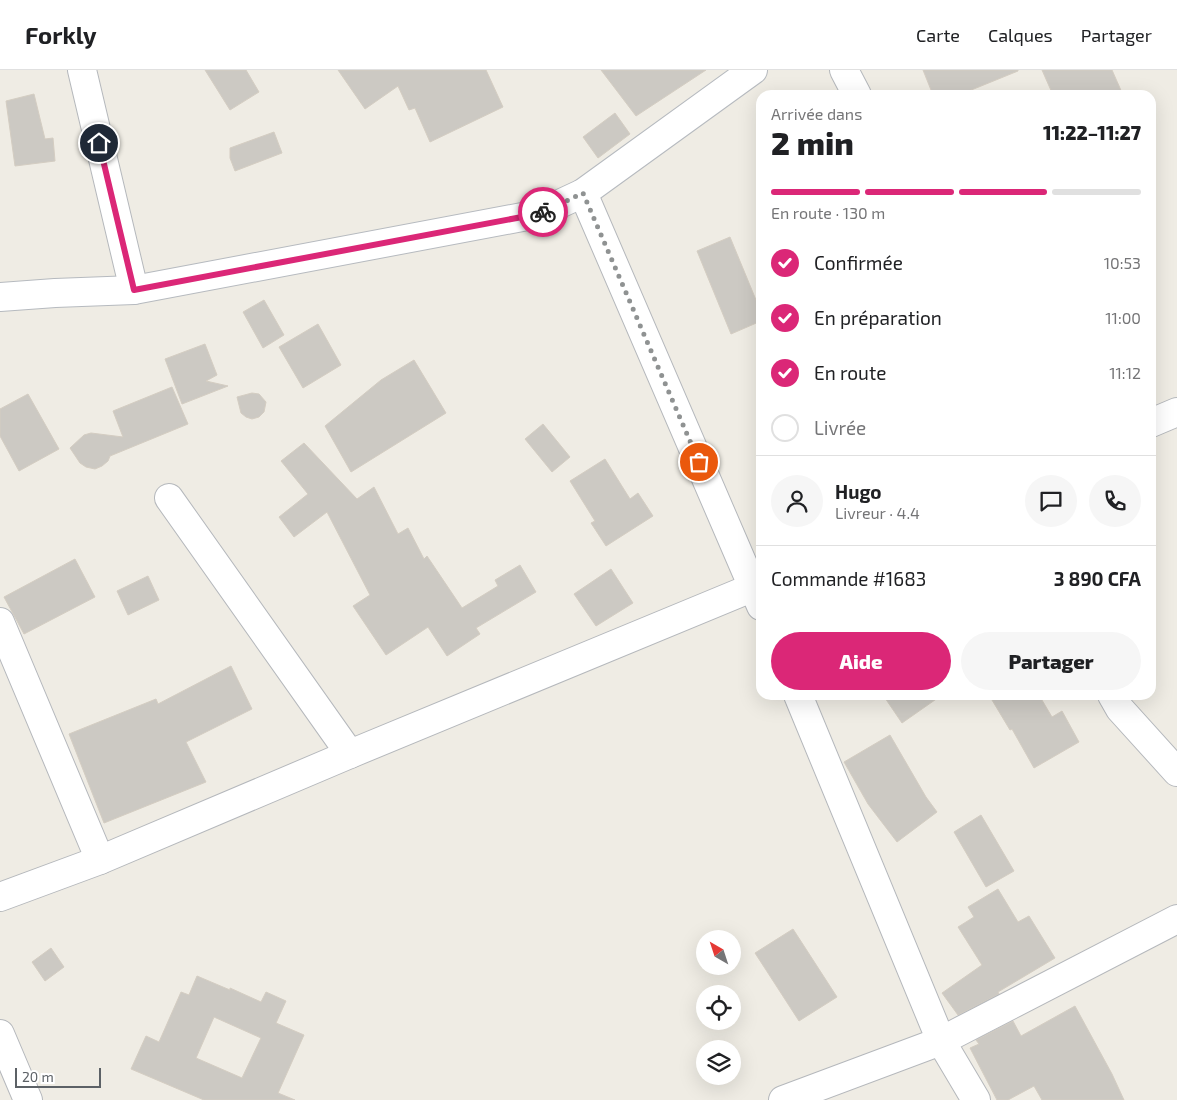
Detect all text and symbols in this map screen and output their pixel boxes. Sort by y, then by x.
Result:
text: Forkly [25,20,97,49]
text: Carte [916,24,960,46]
text: Calques [988,24,1053,46]
text: Partager [1081,24,1152,46]
text: Arrivée dans [771,104,862,123]
text: 11:22–11:27 [1043,121,1141,144]
pin [78,122,120,164]
text: 2 min [771,123,854,161]
icon: home [85,129,113,157]
courier [518,187,568,237]
icon: bike [529,198,557,226]
text: En route · 130 m [771,203,885,222]
icon: check [771,249,799,277]
text: Confirmée [814,251,903,274]
text: 10:53 [1104,253,1141,272]
icon: check [771,304,799,332]
text: En préparation [814,306,942,329]
text: 11:00 [1105,308,1141,327]
icon: check [771,359,799,387]
text: En route [814,361,886,384]
text: 11:12 [1109,363,1141,382]
text: Livrée [814,416,866,439]
pin [678,441,720,483]
icon: bag [685,448,713,476]
button: person [771,475,823,527]
button: chat [1025,475,1077,527]
button: phone [1089,475,1141,527]
text: Hugo [835,480,882,503]
text: Livreur · 4.4 [835,503,920,522]
text: Commande #1683 [771,567,926,590]
text: 3 890 CFA [1054,567,1141,590]
button: Aide [771,632,951,690]
button: Partager [961,632,1141,690]
north arrow [696,930,741,975]
map controls [696,930,741,1085]
button: locate [696,985,741,1030]
button: layers [696,1040,741,1085]
scale bar [15,1065,101,1088]
text: 20 m [22,1068,54,1085]

